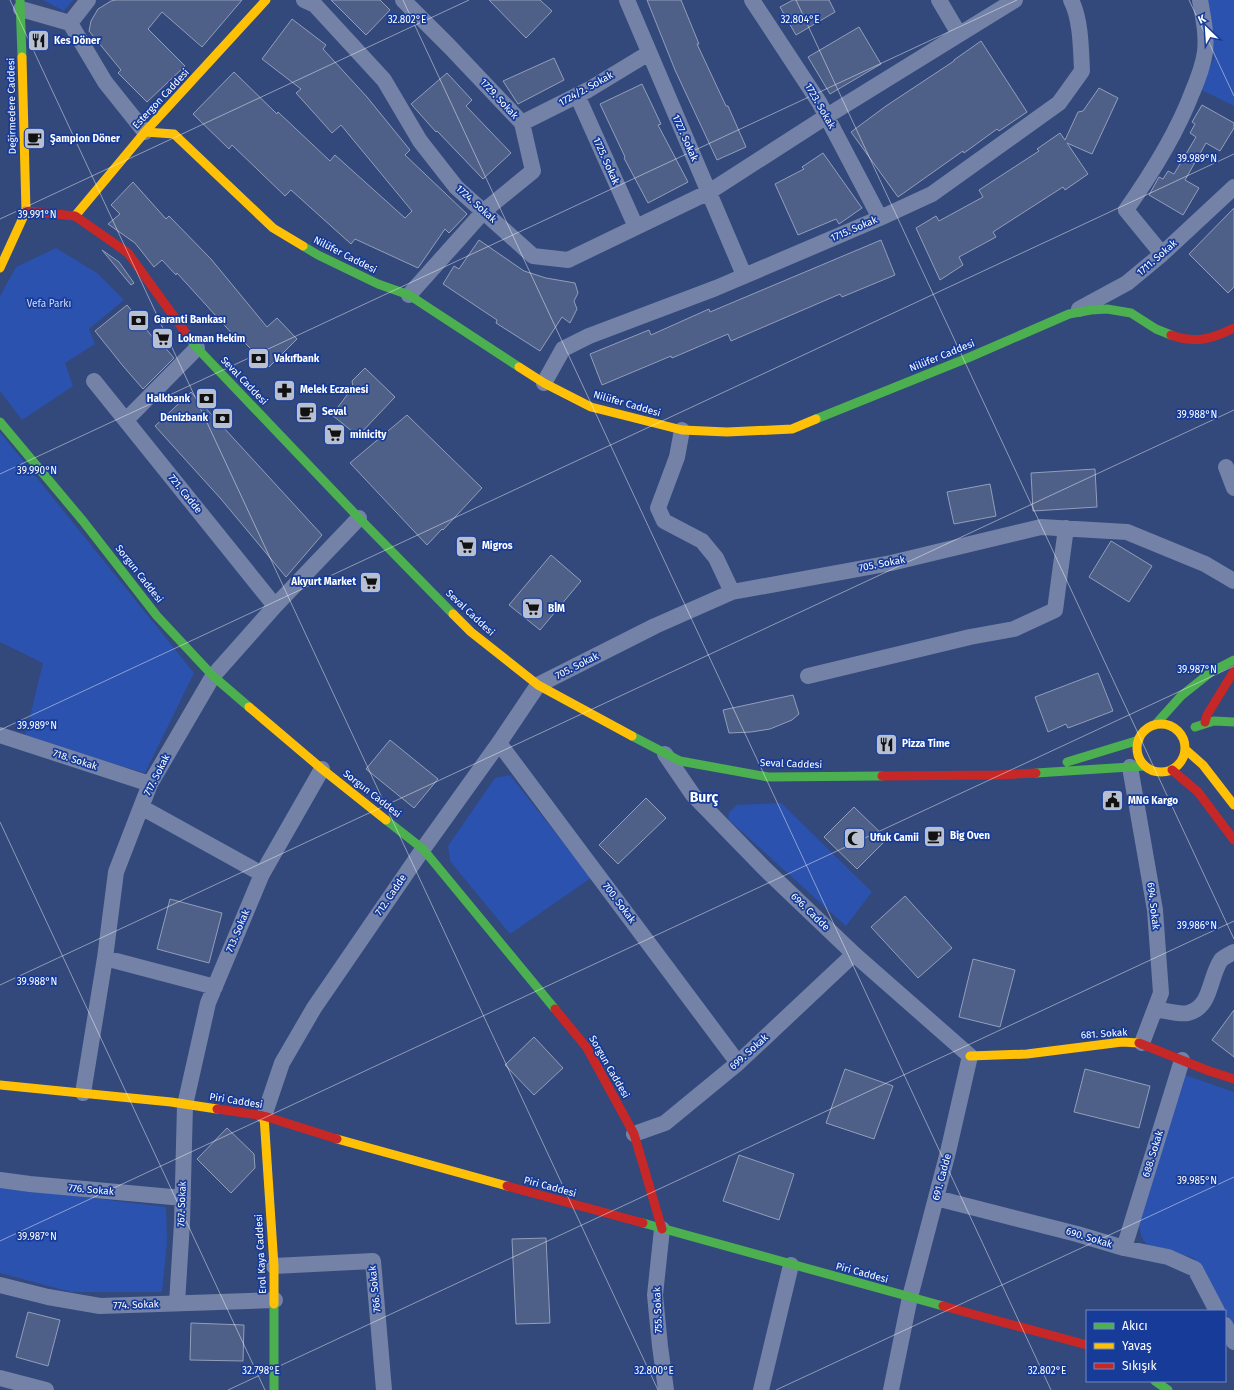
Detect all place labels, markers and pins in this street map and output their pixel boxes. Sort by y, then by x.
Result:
restaurant icon: Kes Döner [26,28,52,54]
place label: Kes Döner [54,35,102,47]
cafe icon: Şampion Döner [21,126,47,152]
place label: Şampion Döner [50,133,121,145]
bank icon: Garanti Bankası [126,307,152,333]
place label: Garanti Bankası [154,314,226,326]
supermarket icon: Lokman Hekim [150,326,176,352]
place label: Lokman Hekim [178,333,245,345]
bank icon: Vakıfbank [245,346,271,372]
place label: Vakıfbank [273,353,320,365]
pharmacy icon: Melek Eczanesi [271,377,297,403]
place label: Melek Eczanesi [300,384,369,396]
bank icon: Halkbank [193,386,219,412]
place label: Halkbank [147,393,190,405]
cafe icon: Seval [294,399,320,425]
bank icon: Denizbank [210,405,236,431]
place label: Seval [322,406,346,418]
place label: Denizbank [160,412,208,424]
supermarket icon: minicity [322,422,348,448]
place label: minicity [350,429,387,441]
supermarket icon: Migros [454,533,480,559]
place label: Migros [482,540,513,552]
supermarket icon: Akyurt Market [358,569,384,595]
place label: Akyurt Market [290,576,356,588]
supermarket icon: BİM [519,596,545,622]
place label: BİM [548,602,565,615]
restaurant icon: Pizza Time [873,731,899,757]
place label: Pizza Time [902,738,950,750]
public building icon: MNG Kargo [1099,788,1125,814]
place label: MNG Kargo [1128,795,1178,807]
cafe icon: Big Oven [921,823,947,849]
mosque icon: Ufuk Camii [842,825,868,851]
place label: Big Oven [950,830,990,842]
place label: Ufuk Camii [870,832,919,844]

